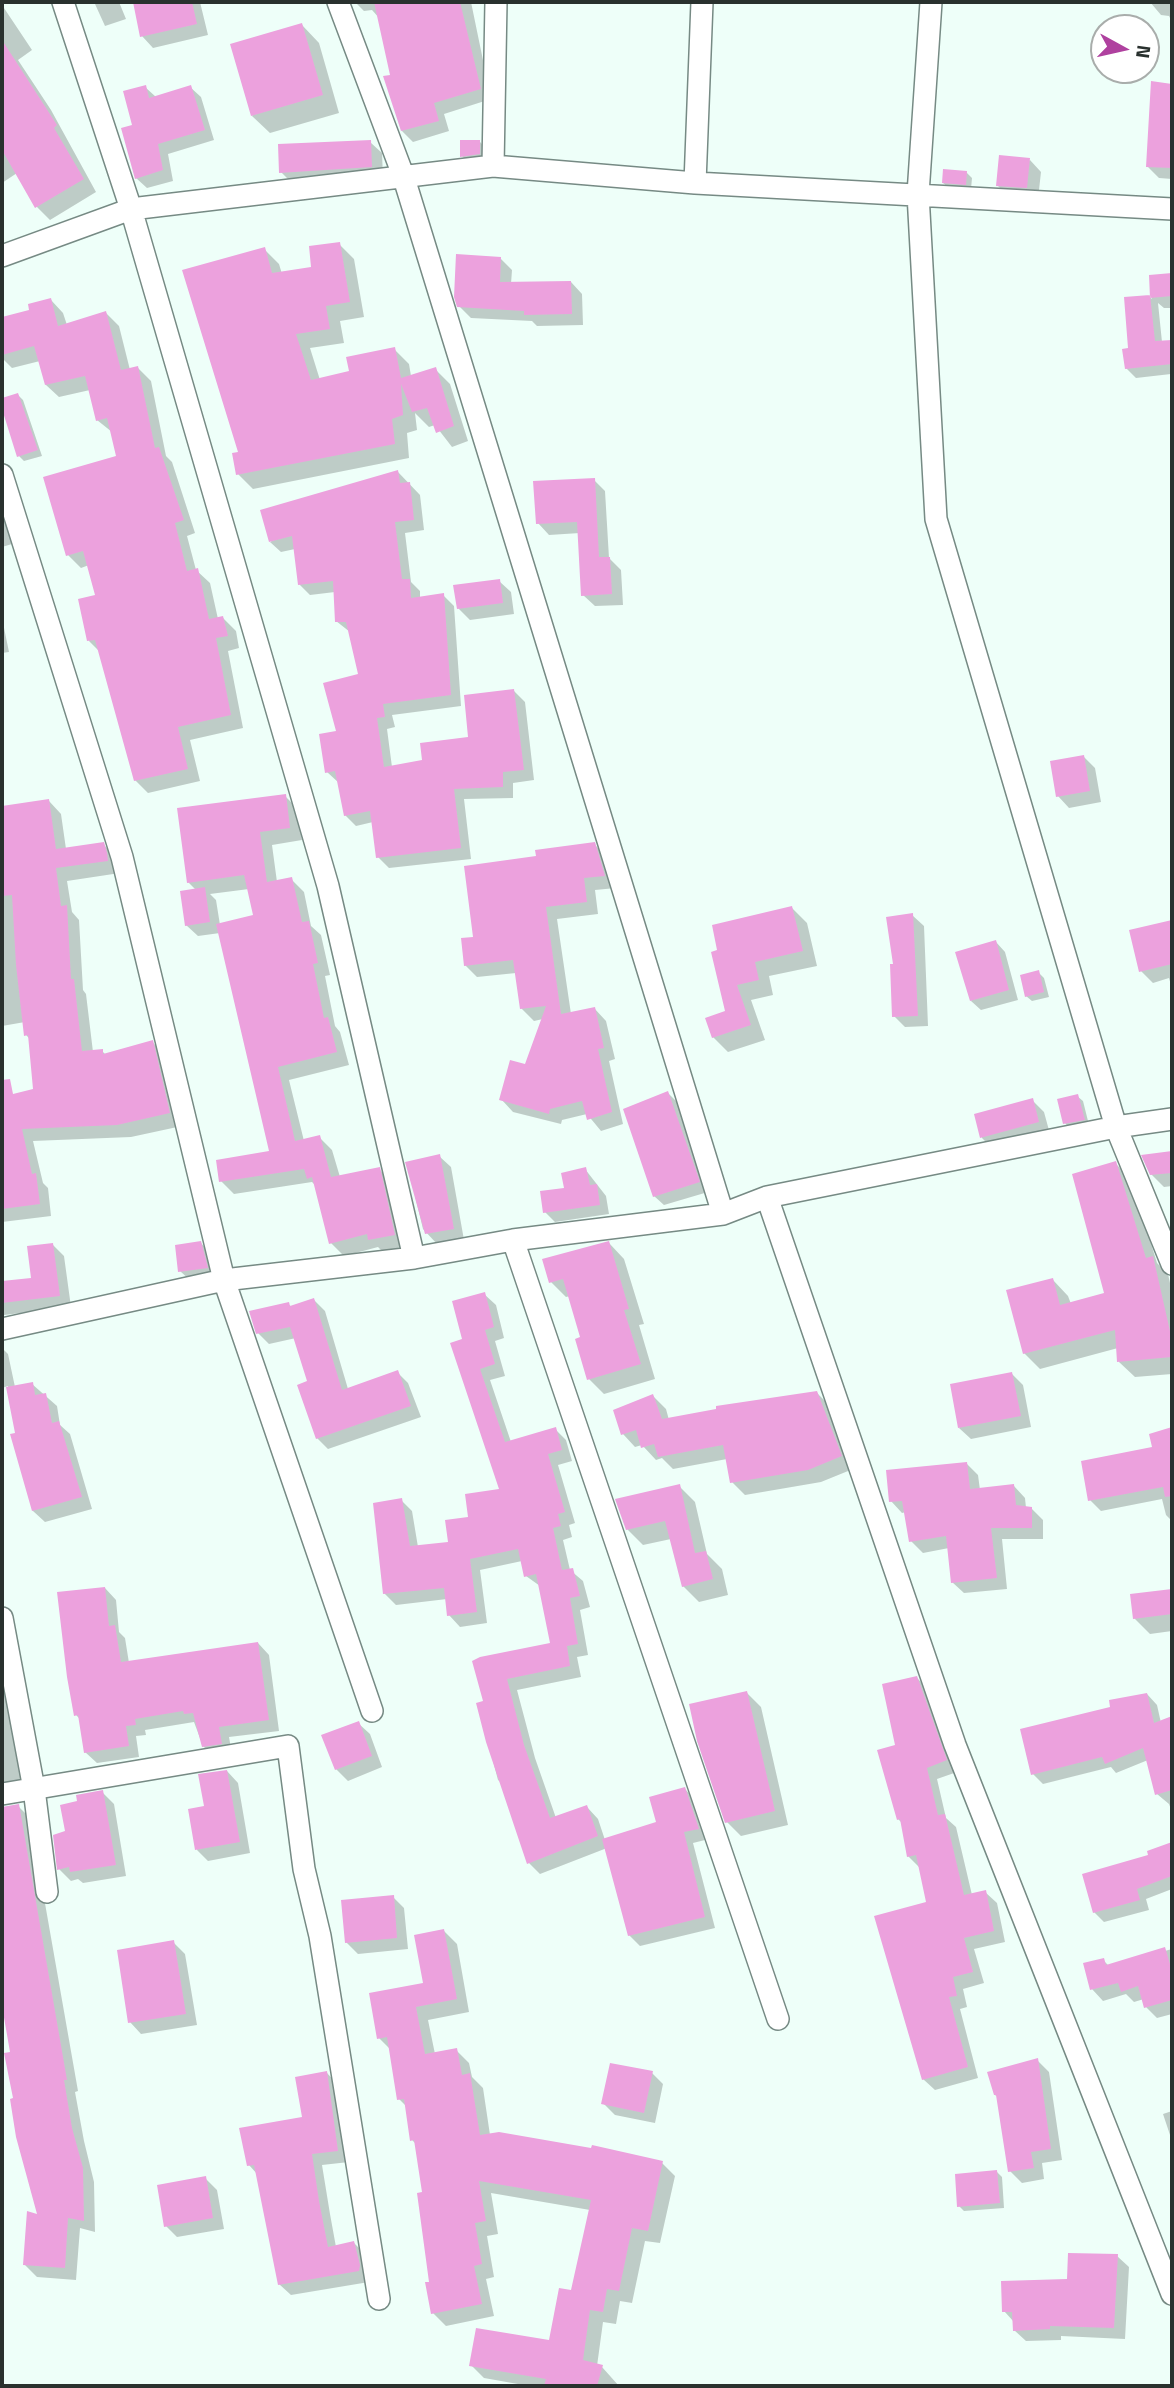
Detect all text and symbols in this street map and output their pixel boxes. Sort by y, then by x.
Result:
north arrow [1090,14,1160,84]
text: N [1129,43,1160,60]

